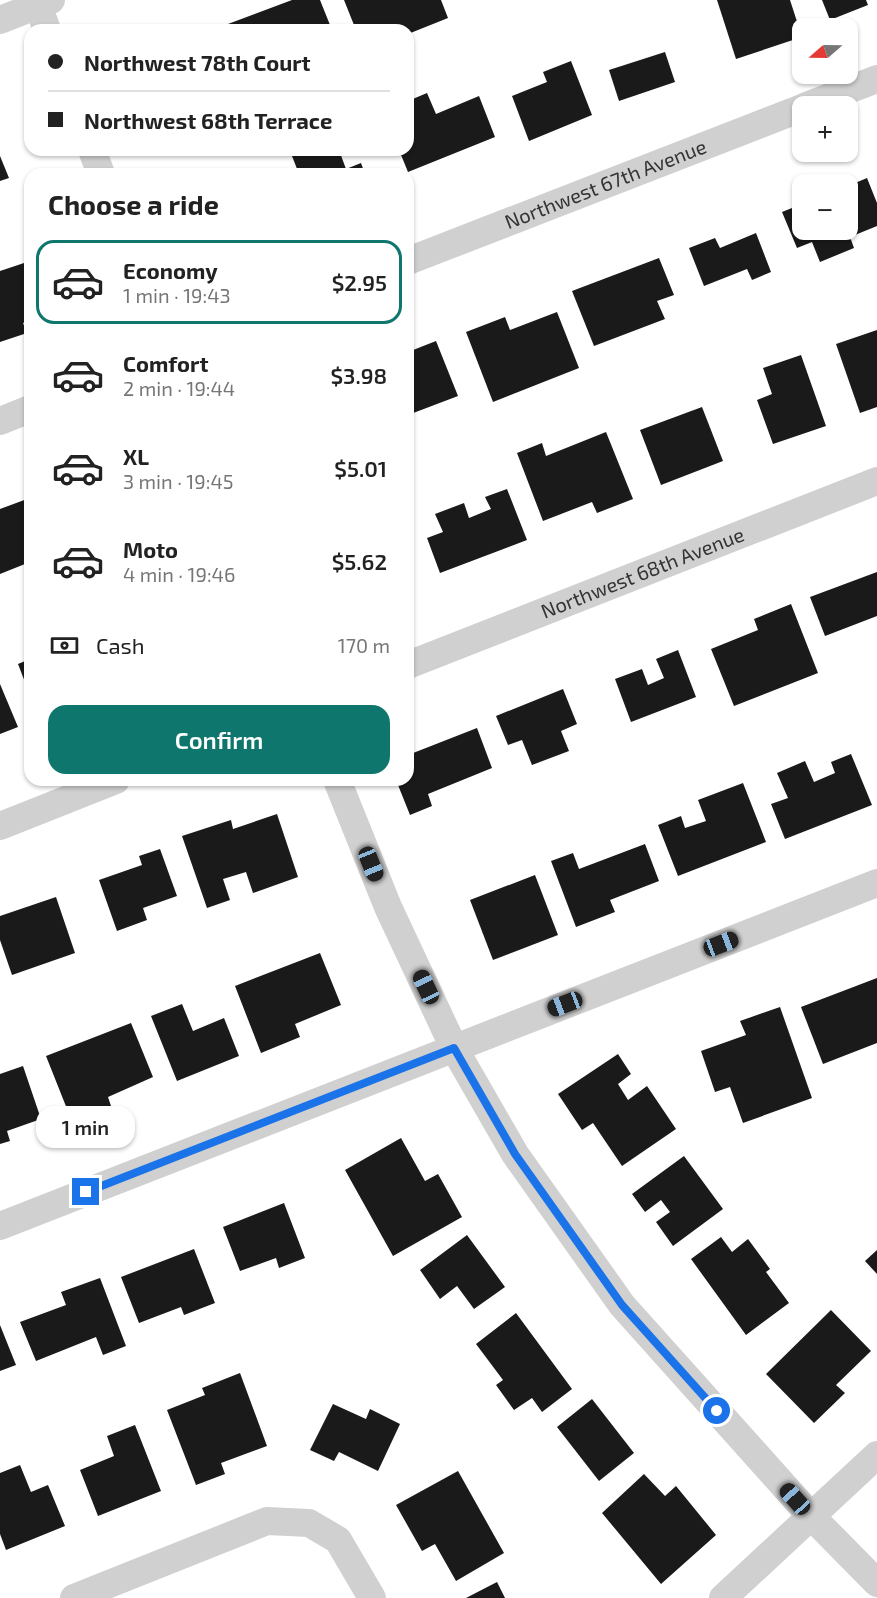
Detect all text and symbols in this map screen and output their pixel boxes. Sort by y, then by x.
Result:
north arrow [792,18,858,84]
map controls [792,18,858,240]
text: Northwest 78th Court [84,49,311,75]
button: + [792,96,858,162]
text: Northwest 68th Terrace [84,107,332,133]
street label: Northwest 67th Avenue [501,133,709,233]
button: − [792,174,858,240]
text: Choose a ride [48,188,219,220]
icon: car [51,255,105,309]
text: Economy [123,257,218,283]
text: $2.95 [332,269,387,295]
text: 1 min · 19:43 [123,283,231,307]
icon: car [51,348,105,402]
text: Comfort [123,350,208,376]
text: $3.98 [330,362,387,388]
text: 2 min · 19:44 [123,376,235,400]
icon: car [51,441,105,495]
text: XL [123,443,149,469]
text: $5.01 [334,455,387,481]
text: 3 min · 19:45 [123,469,233,493]
street label: Northwest 68th Avenue [537,521,747,623]
icon: car [51,534,105,588]
text: Moto [123,536,178,562]
text: $5.62 [332,548,387,574]
text: 4 min · 19:46 [123,562,235,586]
icon: cash [48,629,81,662]
text: Cash [96,632,145,658]
text: 170 m [338,633,390,657]
button: Confirm [48,705,390,774]
car [356,844,386,884]
car [701,929,741,959]
car [410,967,442,1007]
car [545,989,585,1019]
callout: 1 min [36,1105,136,1147]
text: 1 min [62,1115,109,1139]
route end [72,1178,99,1205]
route start [703,1397,730,1424]
car [776,1480,814,1518]

